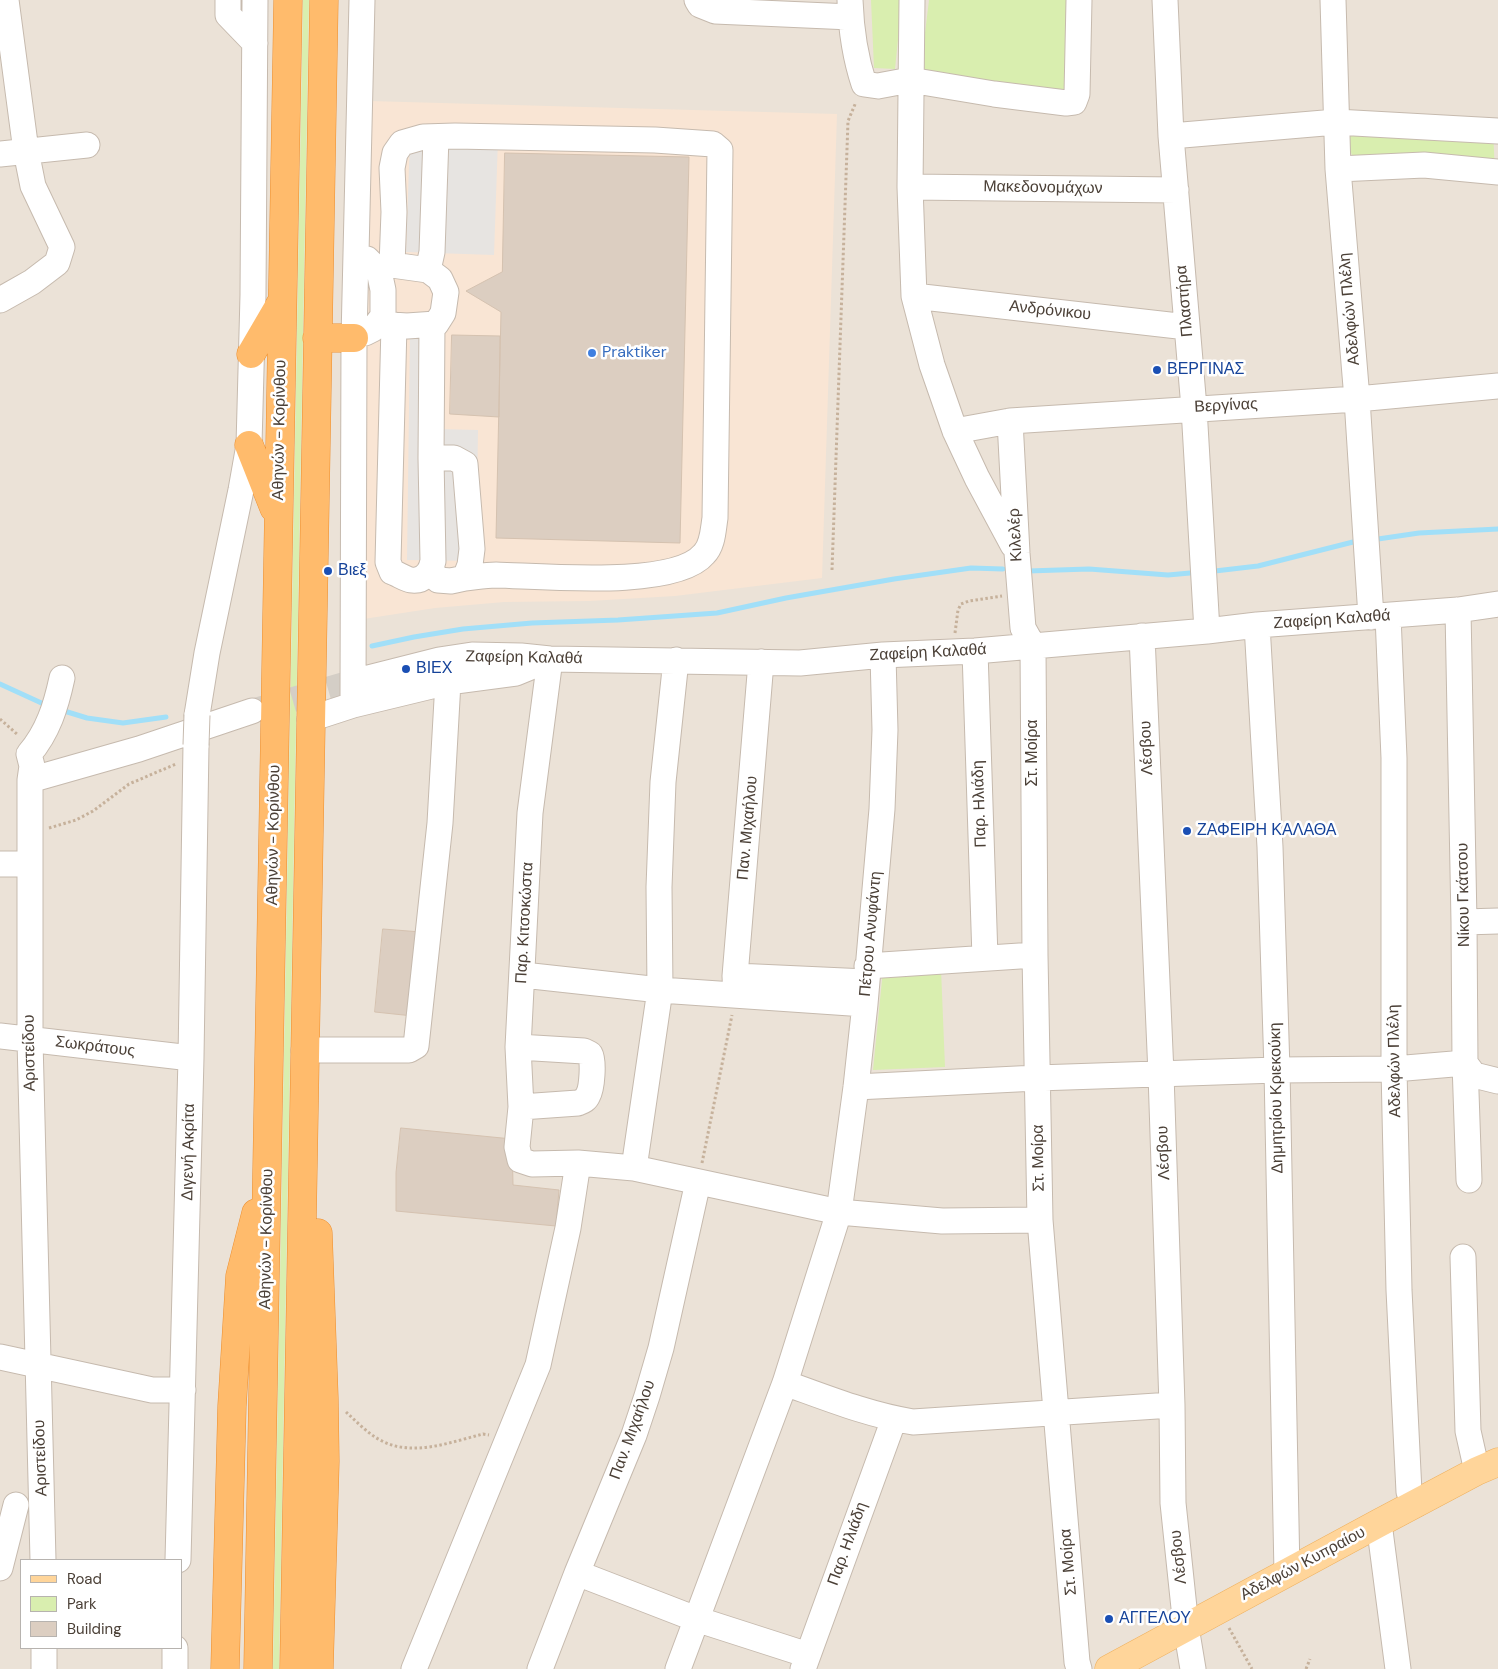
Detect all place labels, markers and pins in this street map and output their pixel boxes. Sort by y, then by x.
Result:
place label: Praktiker [602,343,667,363]
marker: Praktiker [586,347,598,359]
place label: ΒΕΡΓΙΝΑΣ [1167,360,1244,380]
marker: ΒΕΡΓΙΝΑΣ [1151,364,1163,376]
place label: Βιεξ [338,561,367,581]
marker: Βιεξ [322,565,334,577]
place label: ΒΙΕΧ [416,659,452,679]
marker: ΒΙΕΧ [400,663,412,675]
place label: ΖΑΦΕΙΡΗ ΚΑΛΑΘΑ [1197,821,1337,841]
marker: ΖΑΦΕΙΡΗ ΚΑΛΑΘΑ [1181,825,1193,837]
place label: ΑΓΓΕΛΟΥ [1119,1609,1191,1629]
marker: ΑΓΓΕΛΟΥ [1103,1613,1115,1625]

